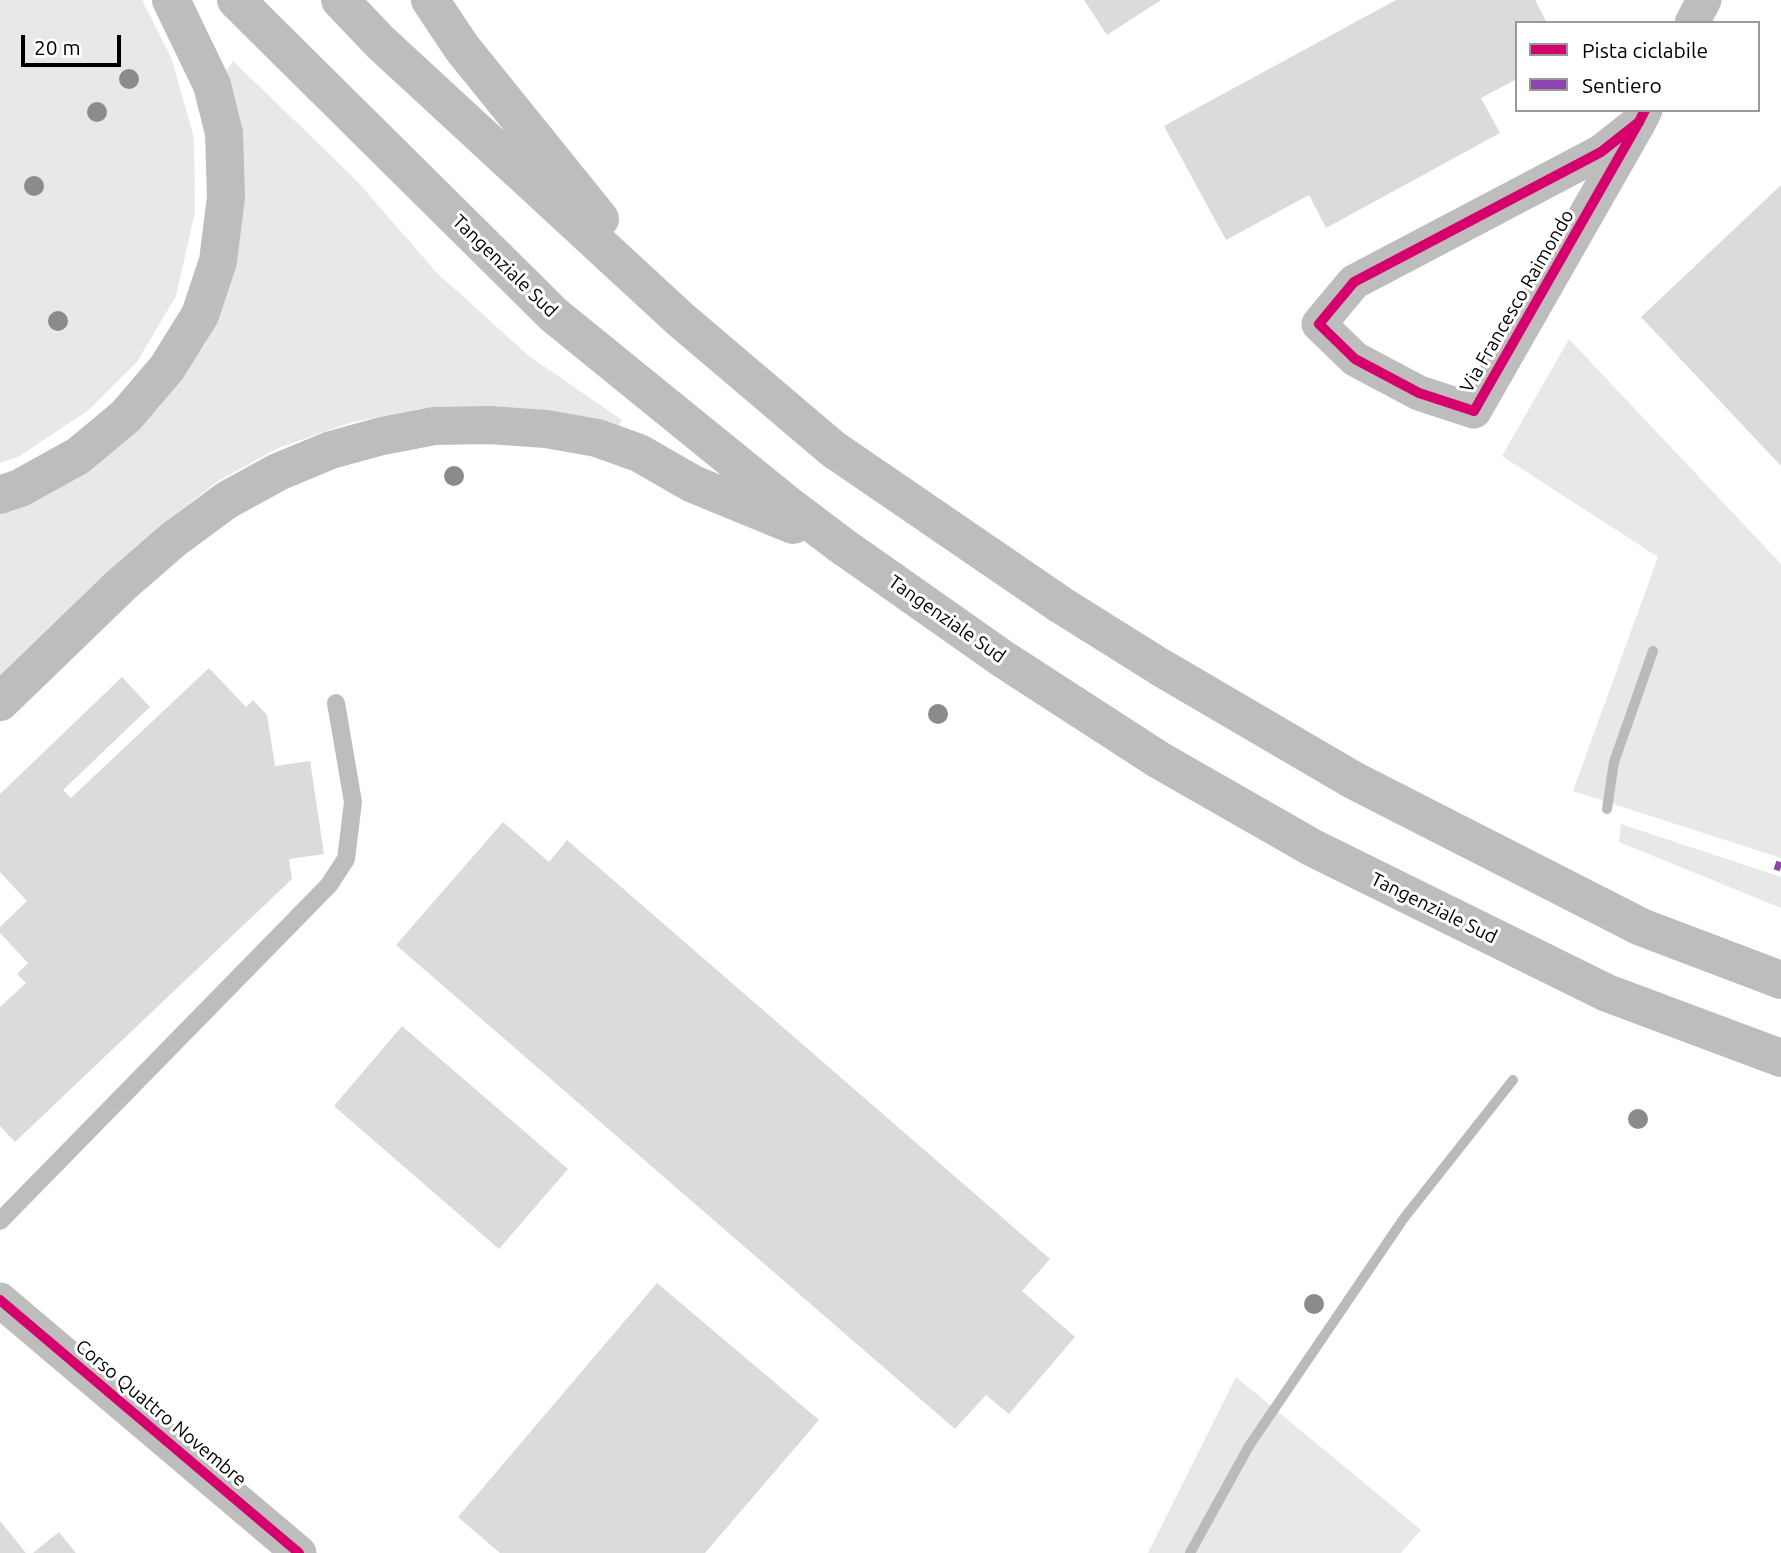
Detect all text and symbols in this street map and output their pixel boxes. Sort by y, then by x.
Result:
scale bar [24,21,124,65]
legend [1515,21,1760,112]
text: 20 m [34,35,81,59]
text: Pista ciclabile [1582,38,1708,62]
text: Sentiero [1582,73,1662,97]
street label: Via Francesco Raimondo [1455,205,1579,397]
street label: Tangenziale Sud [448,210,562,322]
street label: Tangenziale Sud [884,570,1010,668]
street label: Tangenziale Sud [1367,868,1501,948]
street label: Corso Quattro Novembre [71,1335,251,1491]

